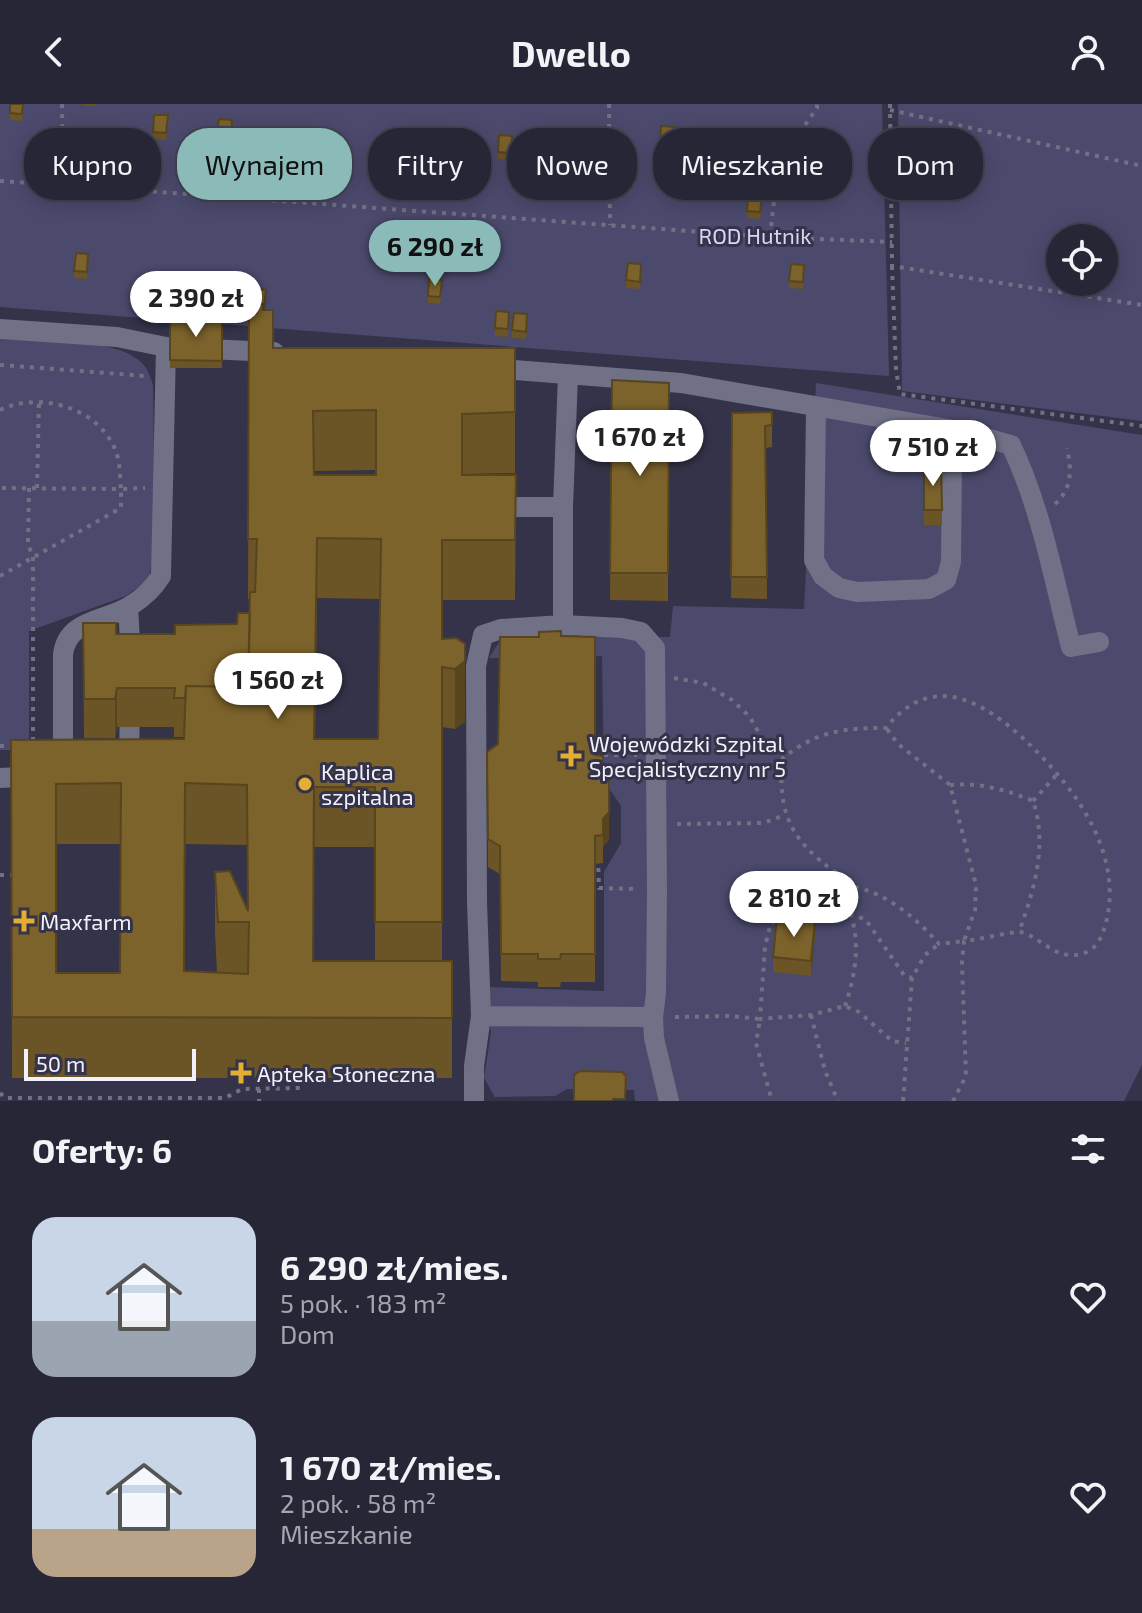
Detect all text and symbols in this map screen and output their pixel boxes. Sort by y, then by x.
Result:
icon: back [32,30,76,74]
icon: person [1066,30,1110,74]
text: Dwello [511,31,631,74]
chip: Kupno [24,128,161,200]
chip: Wynajem [177,128,352,200]
chip: Filtry [368,128,491,200]
chip: Nowe [507,128,637,200]
chip: Mieszkanie [653,128,852,200]
chip: Dom [868,128,983,200]
pin: 6 290 zł [352,220,518,288]
park label: ROD Hutnik [699,222,811,248]
map controls [1046,224,1118,296]
button: locate [1046,224,1118,296]
text: 6 290 zł [387,230,483,261]
pin: 2 390 zł [113,271,279,339]
text: 2 390 zł [148,281,244,312]
pin: 1 670 zł [557,410,723,478]
text: 1 670 zł [595,420,685,451]
pin: 7 510 zł [850,420,1016,488]
text: 7 510 zł [888,430,978,461]
pin: 1 560 zł [195,653,361,721]
text: 1 560 zł [232,663,324,694]
place label: Wojewódzki Szpital Specjalistyczny nr 5 [589,730,786,782]
marker: Wojewódzki Szpital Specjalistyczny nr 5 [560,745,582,767]
place label: Kaplica szpitalna [321,758,413,809]
marker: Kaplica szpitalna [296,775,314,793]
pin: 2 810 zł [711,871,877,939]
text: 2 810 zł [747,881,841,912]
place label: Maxfarm [40,908,132,934]
marker: Maxfarm [15,912,33,930]
scale bar [24,1045,196,1081]
text: 50 m [36,1050,85,1076]
place label: Apteka Słoneczna [257,1060,435,1086]
marker: Apteka Słoneczna [232,1064,250,1082]
icon: filters [1066,1127,1110,1171]
text: Oferty: 6 [32,1129,172,1170]
text: 6 290 zł/mies. [280,1246,509,1287]
icon: home [96,1249,192,1345]
icon: heart [1066,1275,1110,1319]
text: 5 pok. · 183 m² [280,1287,446,1318]
text: Dom [280,1318,335,1349]
text: 1 670 zł/mies. [280,1446,502,1487]
icon: home [96,1449,192,1545]
icon: heart [1066,1475,1110,1519]
text: 2 pok. · 58 m² [280,1487,436,1518]
text: Mieszkanie [280,1518,413,1549]

